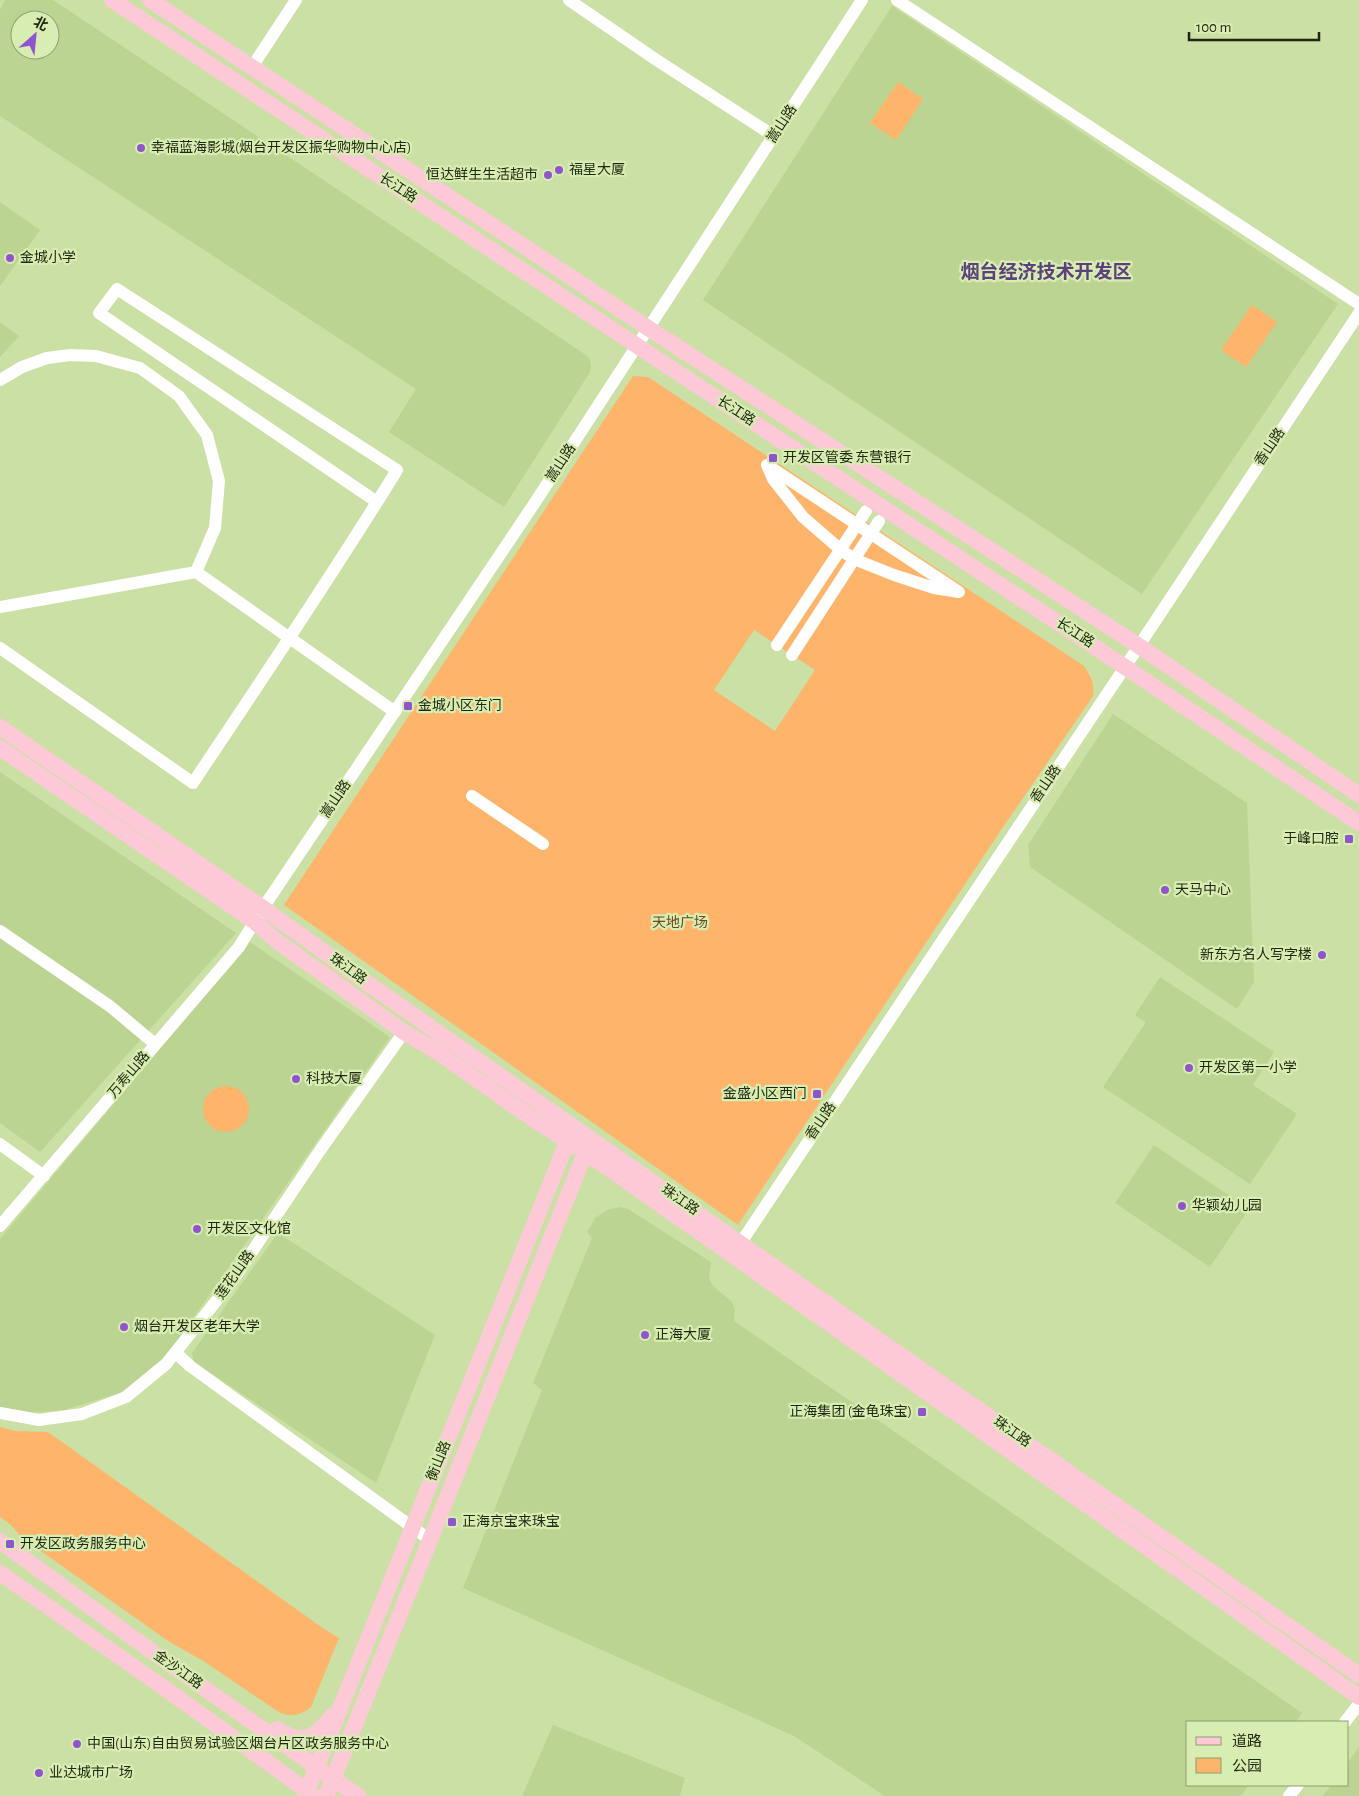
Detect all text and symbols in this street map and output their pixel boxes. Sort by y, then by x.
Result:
north arrow [10,10,60,60]
scale bar [1189,10,1319,42]
text: 北 [31,14,50,34]
text: 100 m [1196,20,1231,35]
street label: 嵩山路 [764,102,799,145]
place label: 幸福蓝海影城(烟台开发区振华购物中心店) [151,139,411,155]
marker: 幸福蓝海影城(烟台开发区振华购物中心店) [135,142,147,154]
place label: 福星大厦 [569,162,625,177]
marker: 福星大厦 [553,164,565,176]
place label: 恒达鲜生生活超市 [426,167,538,182]
marker: 恒达鲜生生活超市 [542,169,554,181]
street label: 长江路 [377,170,420,205]
place label: 金城小学 [20,250,76,265]
marker: 金城小学 [4,252,16,264]
district label: 烟台经济技术开发区 [960,261,1132,282]
street label: 长江路 [715,393,758,428]
street label: 香山路 [1252,425,1288,468]
street label: 嵩山路 [543,441,578,484]
place label: 开发区管委 东营银行 [783,449,911,465]
marker: 开发区管委 东营银行 [767,452,779,464]
street label: 长江路 [1054,615,1097,650]
place label: 金城小区东门 [418,698,502,713]
marker: 金城小区东门 [402,700,414,712]
street label: 香山路 [1028,762,1064,805]
street label: 嵩山路 [318,777,354,820]
place label: 于峰口腔 [1283,830,1339,846]
marker: 于峰口腔 [1343,833,1355,845]
place label: 天马中心 [1175,882,1231,897]
marker: 天马中心 [1159,884,1171,896]
park label: 天地广场 [652,915,708,930]
place label: 新东方名人写字楼 [1200,947,1312,962]
marker: 新东方名人写字楼 [1316,949,1328,961]
street label: 珠江路 [327,950,370,987]
street label: 万寿山路 [104,1048,152,1101]
place label: 开发区第一小学 [1199,1059,1297,1075]
marker: 开发区第一小学 [1183,1062,1195,1074]
place label: 科技大厦 [306,1071,362,1086]
marker: 科技大厦 [290,1073,302,1085]
place label: 金盛小区西门 [723,1085,807,1101]
marker: 金盛小区西门 [811,1088,823,1100]
street label: 香山路 [803,1099,839,1142]
street label: 珠江路 [659,1181,702,1218]
place label: 华颖幼儿园 [1192,1197,1262,1213]
marker: 华颖幼儿园 [1176,1200,1188,1212]
place label: 开发区文化馆 [207,1220,291,1236]
marker: 开发区文化馆 [191,1223,203,1235]
street label: 莲花山路 [212,1247,257,1302]
place label: 烟台开发区老年大学 [134,1318,260,1334]
marker: 烟台开发区老年大学 [118,1321,130,1333]
place label: 正海大厦 [655,1327,711,1342]
marker: 正海大厦 [639,1329,651,1341]
place label: 正海集团 (金龟珠宝) [789,1404,912,1419]
marker: 正海集团 (金龟珠宝) [916,1406,928,1418]
street label: 珠江路 [991,1413,1034,1450]
street label: 衡山路 [424,1439,453,1483]
place label: 正海京宝来珠宝 [462,1514,560,1529]
marker: 正海京宝来珠宝 [446,1516,458,1528]
place label: 开发区政务服务中心 [20,1535,146,1551]
marker: 开发区政务服务中心 [4,1538,16,1550]
street label: 金沙江路 [151,1647,206,1692]
legend [1186,1721,1349,1786]
text: 道路 [1232,1733,1262,1749]
place label: 中国(山东)自由贸易试验区烟台片区政务服务中心 [87,1736,389,1751]
marker: 中国(山东)自由贸易试验区烟台片区政务服务中心 [71,1738,83,1750]
text: 公园 [1232,1758,1262,1774]
place label: 业达城市广场 [49,1765,133,1780]
marker: 业达城市广场 [33,1767,45,1779]

